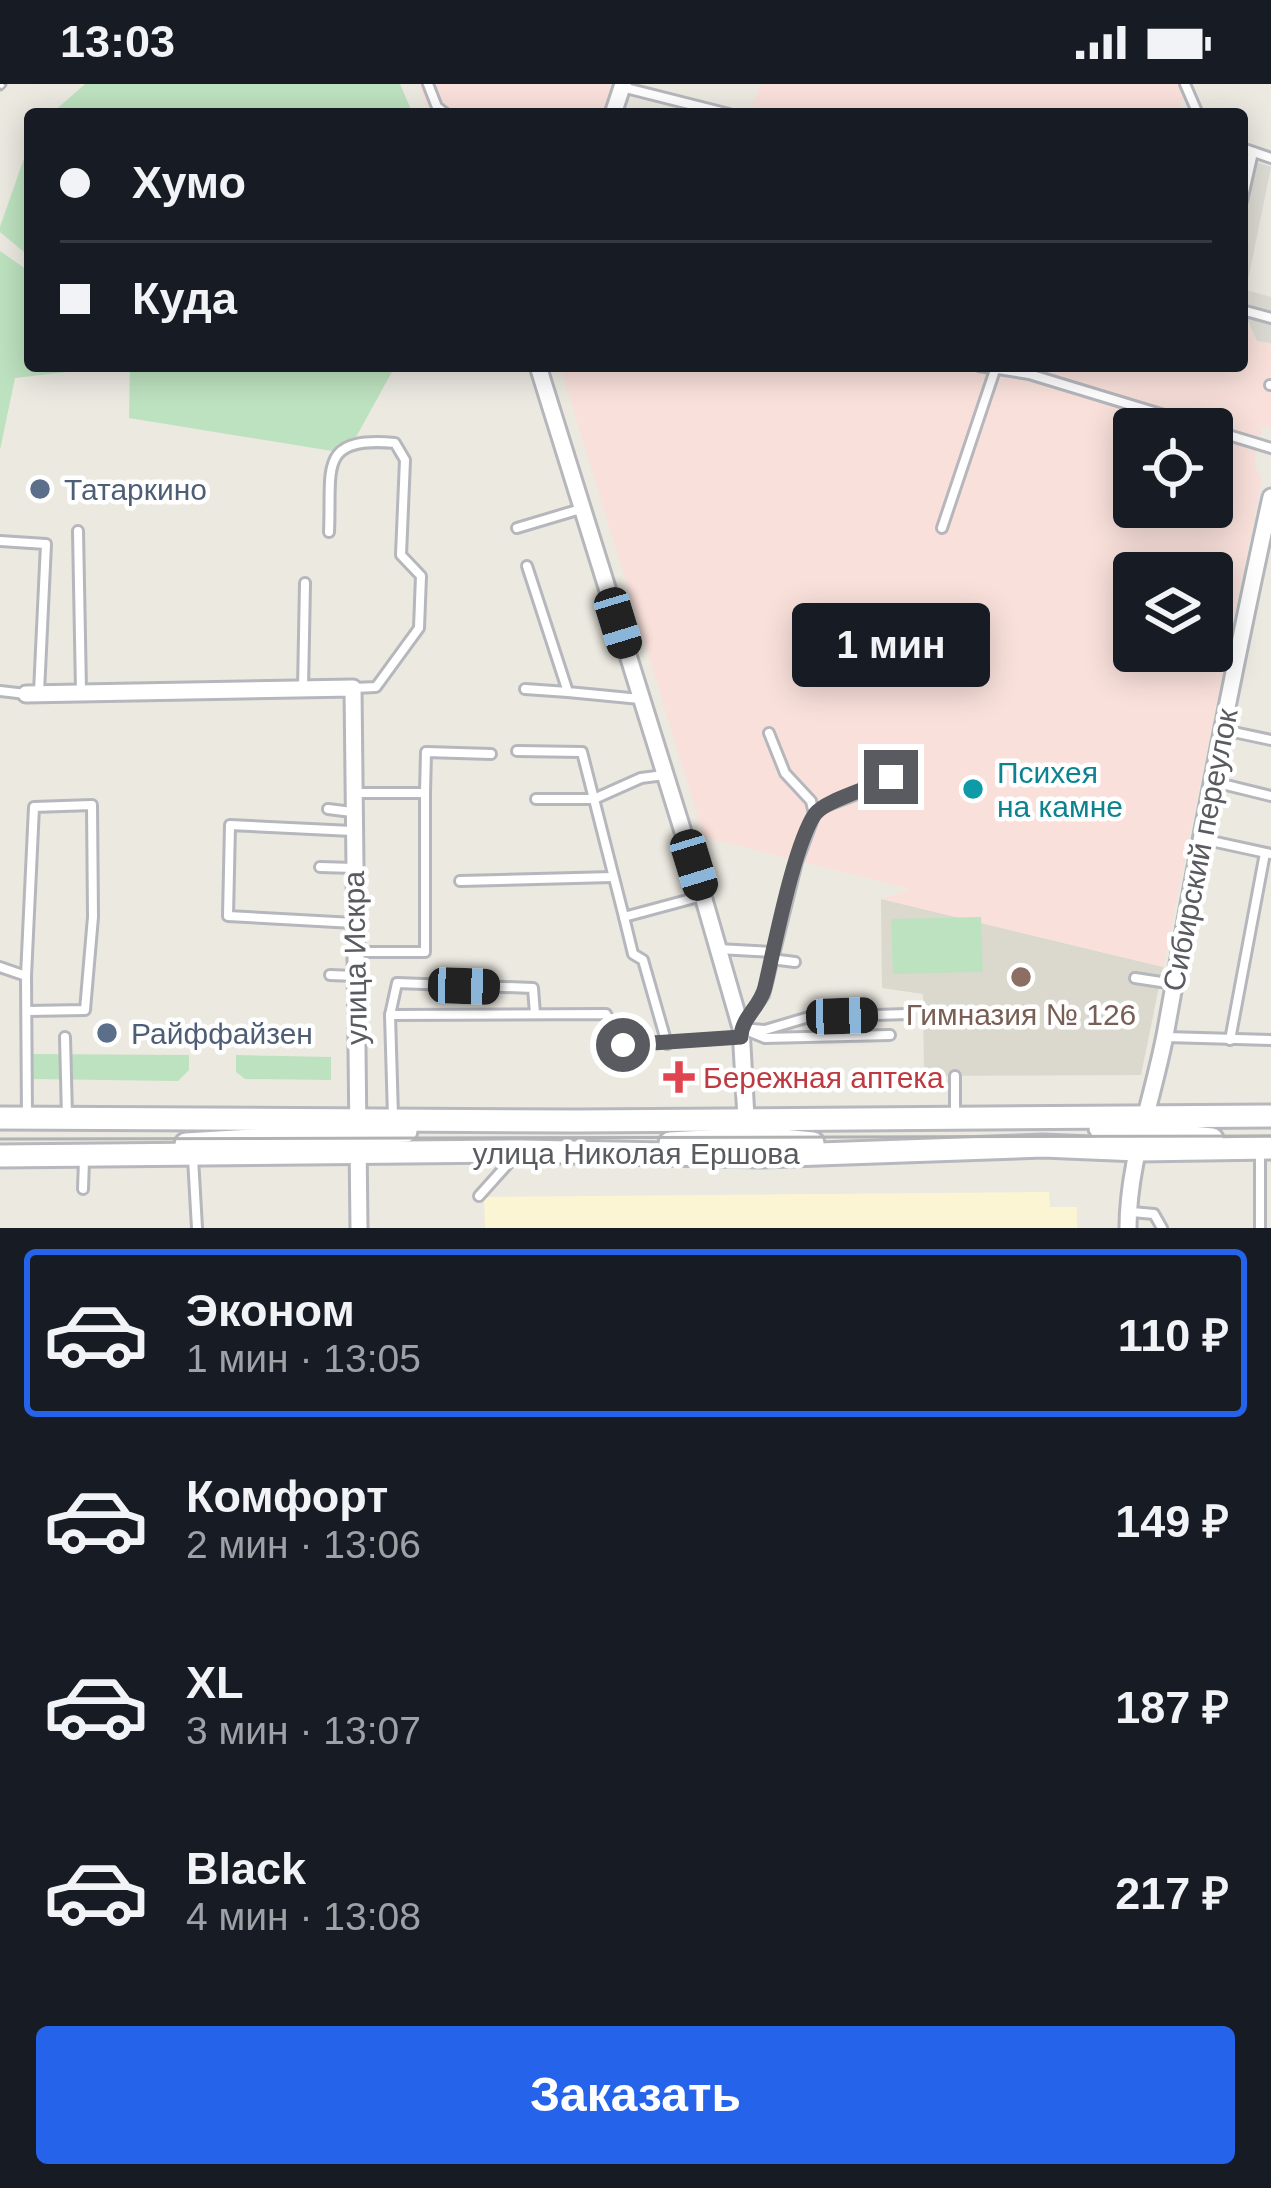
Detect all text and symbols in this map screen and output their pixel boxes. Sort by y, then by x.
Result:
text: 13:03 [60,16,175,67]
text: Хумо [132,157,246,208]
text: Куда [132,273,237,324]
map controls [1113,408,1233,672]
button: locate [1113,408,1233,528]
place label: Татаркино [64,473,207,506]
marker: Татаркино [27,476,53,502]
button: layers [1113,552,1233,672]
car [590,583,646,663]
callout: 1 мин [792,603,990,687]
text: 1 мин [837,623,945,666]
street label: Сибирский переулок [1156,705,1244,994]
route end [864,750,918,804]
place label: Психея на камне [997,756,1123,823]
marker: Психея на камне [960,776,986,802]
car [666,825,722,905]
street label: улица Искра [337,870,373,1045]
marker: Гимназия № 126 [1008,964,1034,990]
car [427,967,501,1005]
car [805,997,879,1035]
place label: Гимназия № 126 [906,998,1136,1031]
place label: Райффайзен [131,1017,313,1050]
route start [596,1018,650,1072]
marker: Райффайзен [94,1020,120,1046]
place label: Бережная аптека [703,1061,944,1094]
marker: Бережная аптека [666,1064,692,1090]
street label: улица Николая Ершова [472,1137,800,1170]
icon: car [42,1279,150,1387]
text: Эконом [186,1285,355,1336]
text: 110 ₽ [1118,1310,1229,1361]
text: 1 мин · 13:05 [186,1337,421,1380]
icon: car [42,1465,150,1573]
text: Комфорт [186,1471,388,1522]
text: 149 ₽ [1115,1496,1229,1547]
text: 2 мин · 13:06 [186,1523,421,1566]
icon: car [42,1651,150,1759]
text: XL [186,1657,244,1708]
text: 187 ₽ [1115,1682,1229,1733]
text: 3 мин · 13:07 [186,1709,421,1752]
icon: car [42,1837,150,1945]
text: Black [186,1843,306,1894]
text: 217 ₽ [1115,1868,1229,1919]
text: 4 мин · 13:08 [186,1895,421,1938]
button: Заказать [36,2026,1235,2164]

